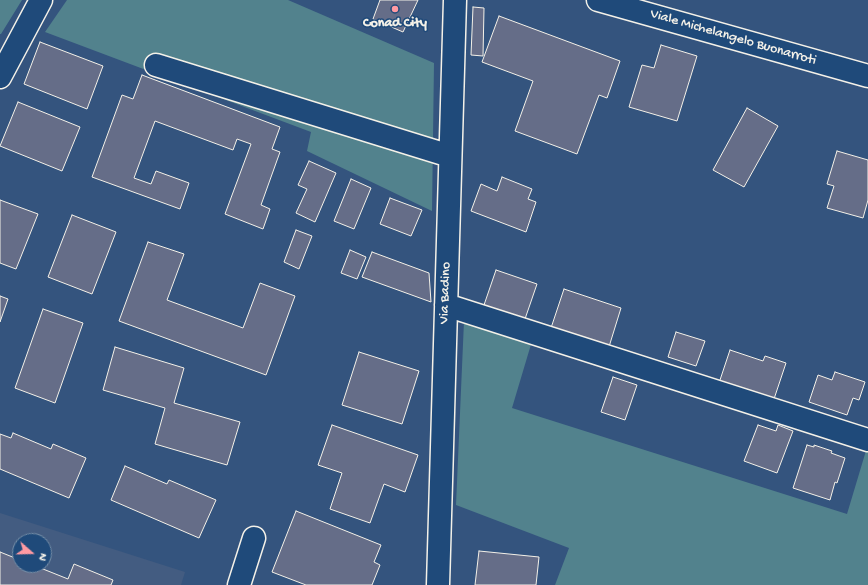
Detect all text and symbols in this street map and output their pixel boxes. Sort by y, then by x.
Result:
marker: Conad City [390,4,400,14]
street label: Viale Michelangelo Buonarroti [648,6,818,70]
place label: Conad City [363,16,427,32]
street label: Via Badino [437,262,455,324]
north arrow [12,533,52,573]
text: N [35,551,49,562]

